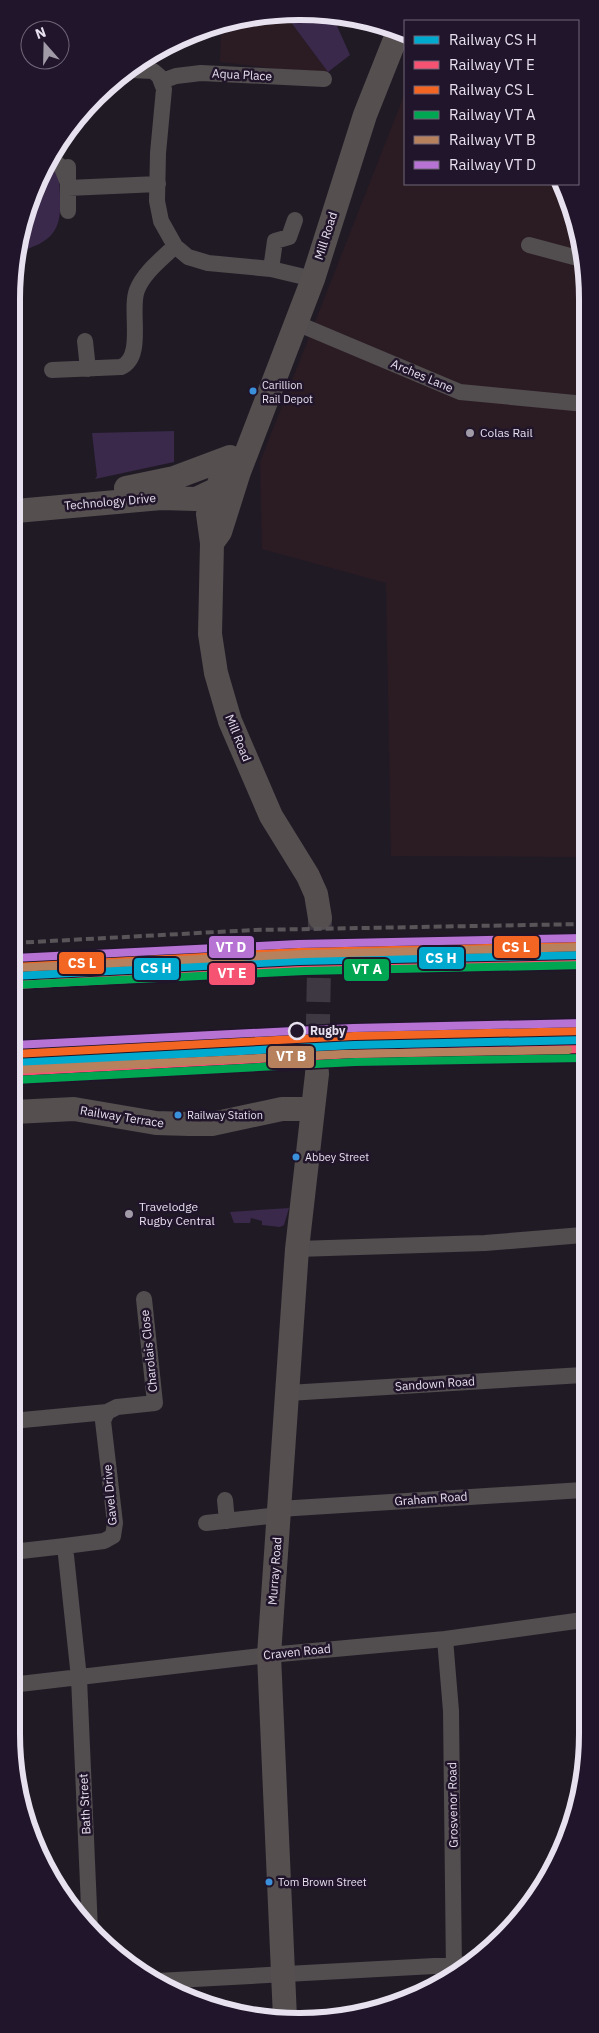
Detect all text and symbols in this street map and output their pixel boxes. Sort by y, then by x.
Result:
north arrow [20,20,70,70]
legend [404,20,579,185]
text: N [33,23,48,43]
text: Railway CS H [449,30,537,49]
text: Railway VT E [449,55,535,74]
street label: Aqua Place [212,65,273,84]
text: Railway CS L [449,80,534,99]
text: Railway VT A [449,105,536,124]
text: Railway VT B [449,130,536,149]
text: Railway VT D [449,155,536,174]
street label: Mill Road [311,210,340,262]
street label: Arches Lane [389,356,456,395]
place label: Carillion Rail Depot [262,378,313,406]
marker: Carillion Rail Depot [248,386,258,396]
place label: Colas Rail [480,425,533,440]
marker: Colas Rail [464,427,476,439]
street label: Technology Drive [63,490,157,513]
street label: Mill Road [222,712,255,764]
line badge: VT D [208,935,255,959]
line badge: CS L [493,935,540,959]
text: VT D [216,938,246,956]
text: CS L [502,938,530,956]
line badge: CS H [418,946,465,970]
text: CS H [425,949,457,967]
line badge: CS L [58,951,105,975]
text: CS L [68,954,96,972]
line badge: CS H [133,957,180,981]
line badge: VT A [343,958,390,982]
text: CS H [140,959,172,977]
text: VT A [352,960,383,978]
line badge: VT E [208,962,256,986]
text: VT E [217,964,247,982]
marker: Rugby [288,1022,306,1040]
place label: Rugby [310,1023,346,1038]
line badge: VT B [267,1045,315,1069]
text: VT B [276,1047,306,1065]
street label: Railway Terrace [79,1102,166,1131]
place label: Railway Station [187,1108,263,1122]
marker: Railway Station [173,1110,183,1120]
place label: Abbey Street [305,1150,369,1164]
marker: Abbey Street [291,1152,301,1162]
place label: Travelodge Rugby Central [139,1199,215,1228]
marker: Travelodge Rugby Central [123,1208,135,1220]
street label: Charolais Close [137,1309,160,1393]
street label: Sandown Road [394,1373,476,1394]
street label: Gavel Drive [99,1464,120,1526]
street label: Graham Road [394,1488,468,1509]
street label: Murray Road [265,1536,284,1605]
street label: Craven Road [262,1641,331,1663]
street label: Grosvenor Road [444,1762,461,1848]
street label: Bath Street [75,1773,94,1835]
place label: Tom Brown Street [278,1875,367,1889]
marker: Tom Brown Street [264,1877,274,1887]

